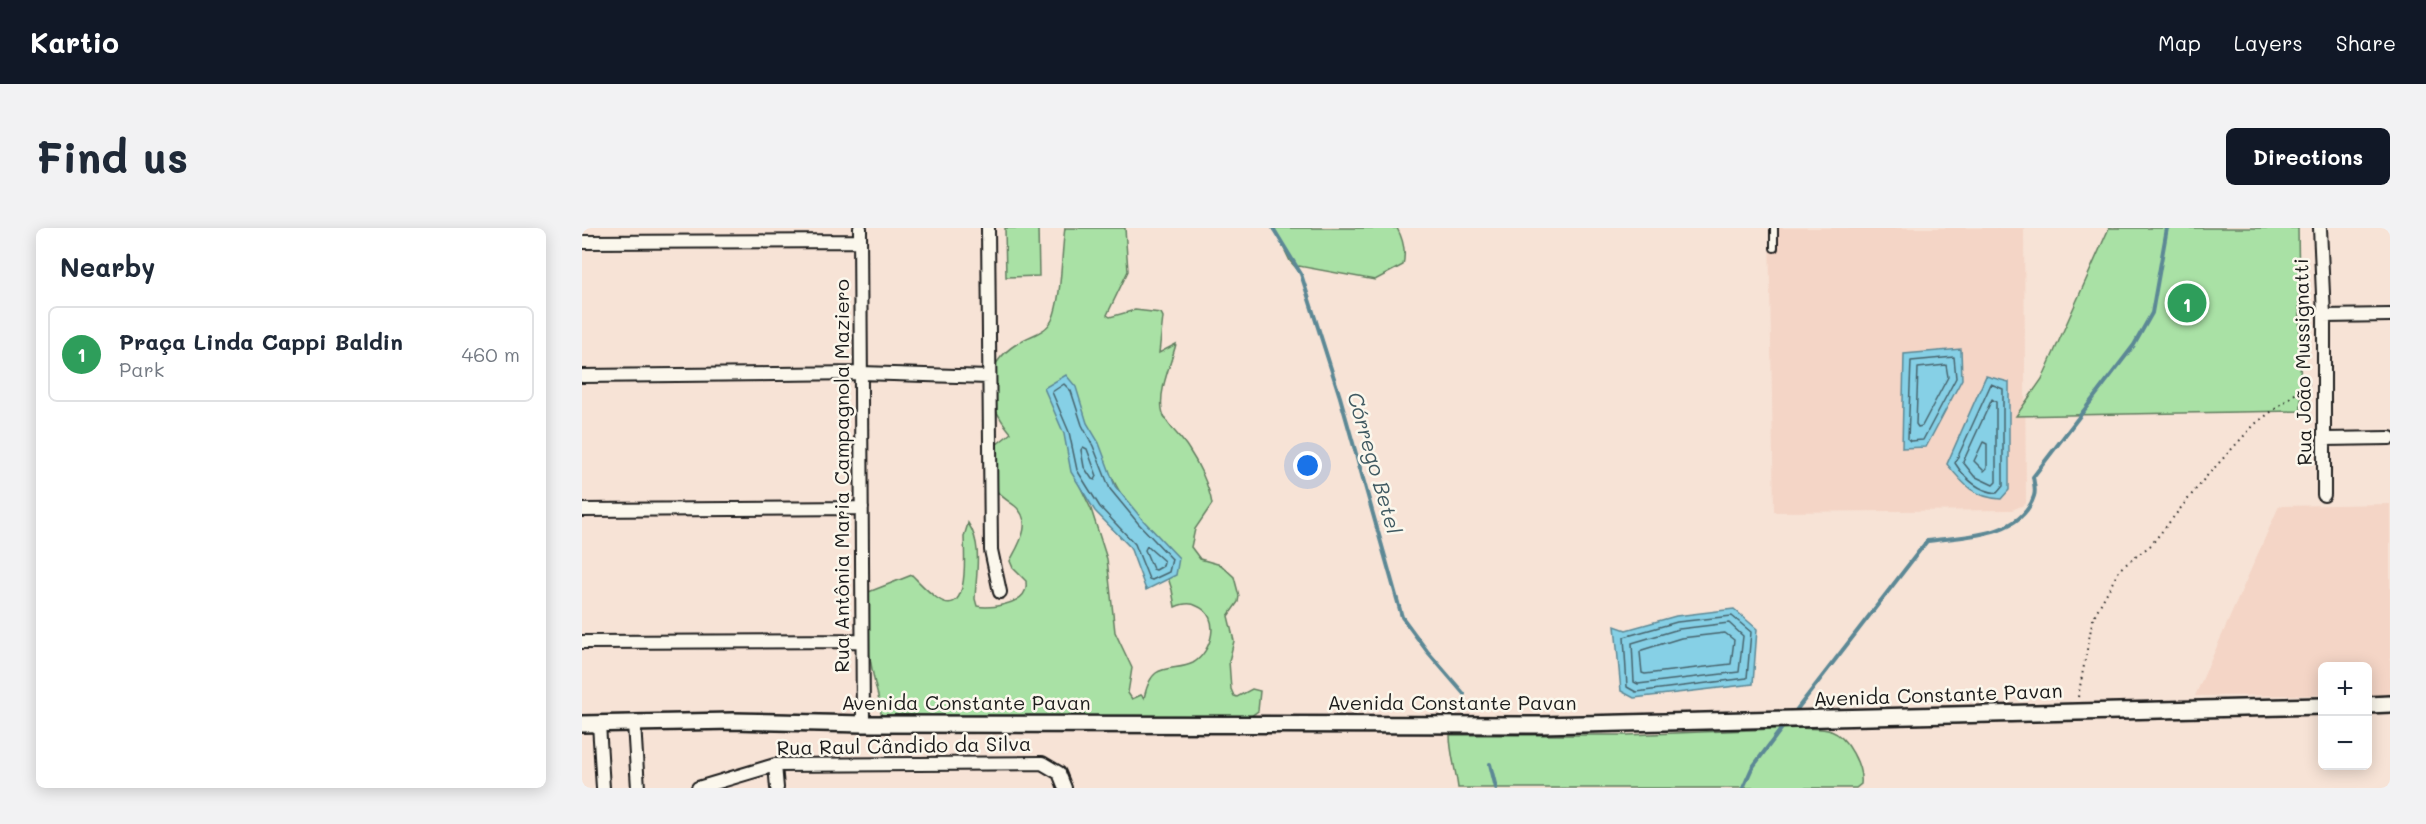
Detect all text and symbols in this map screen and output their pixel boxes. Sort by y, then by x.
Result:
text: Kartio [30,24,119,60]
text: Map [2158,29,2201,56]
text: Layers [2234,29,2303,56]
text: Share [2336,29,2396,56]
button: Directions [2226,128,2390,185]
text: Find us [36,129,188,184]
text: Nearby [60,250,155,284]
street label: Rua João Mussignatti [2287,258,2317,466]
street label: Rua Antônia Maria Campagnola Maziero [828,279,854,673]
pin: 1 [2168,280,2206,326]
text: Praça Linda Cappi Baldin [119,327,403,356]
text: 1 [77,341,86,367]
text: 460 m [462,341,520,367]
text: Park [119,356,164,382]
water label: Córrego Betel [1342,388,1409,537]
your location [1293,451,1322,480]
map controls [2318,662,2372,770]
button: + [2318,662,2372,716]
street label: Avenida Constante Pavan [1813,677,2063,711]
street label: Avenida Constante Pavan [841,689,1091,715]
street label: Avenida Constante Pavan [1327,689,1577,715]
button: − [2318,716,2372,770]
street label: Rua Raul Cândido da Silva [776,730,1032,760]

